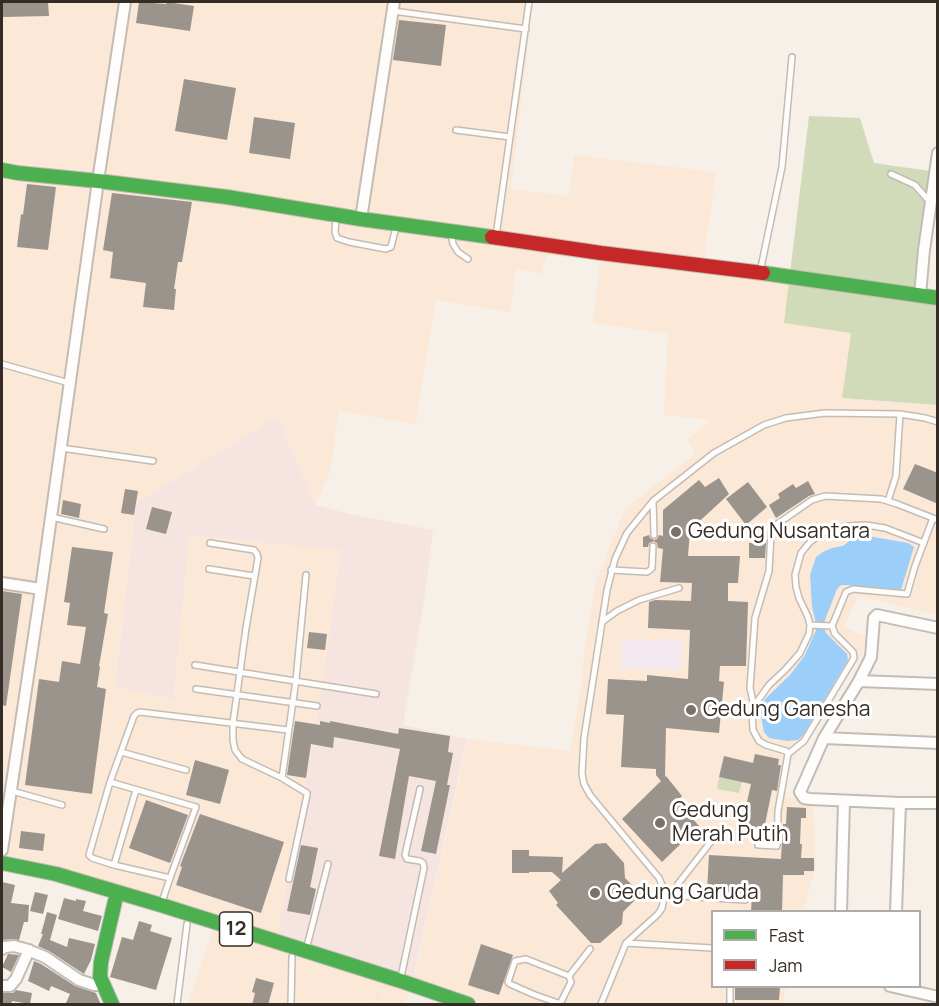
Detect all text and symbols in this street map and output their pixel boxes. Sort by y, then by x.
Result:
place label: Gedung Nusantara [688,519,870,545]
marker: Gedung Nusantara [669,525,683,539]
place label: Gedung Ganesha [703,697,870,723]
marker: Gedung Ganesha [684,703,698,717]
place label: Gedung Merah Putih [672,798,788,848]
marker: Gedung Merah Putih [653,816,667,830]
place label: Gedung Garuda [607,880,759,906]
marker: Gedung Garuda [588,886,602,900]
legend [711,910,921,988]
road number: 12 [220,912,252,946]
text: Fast [769,923,804,947]
text: Jam [769,953,803,977]

